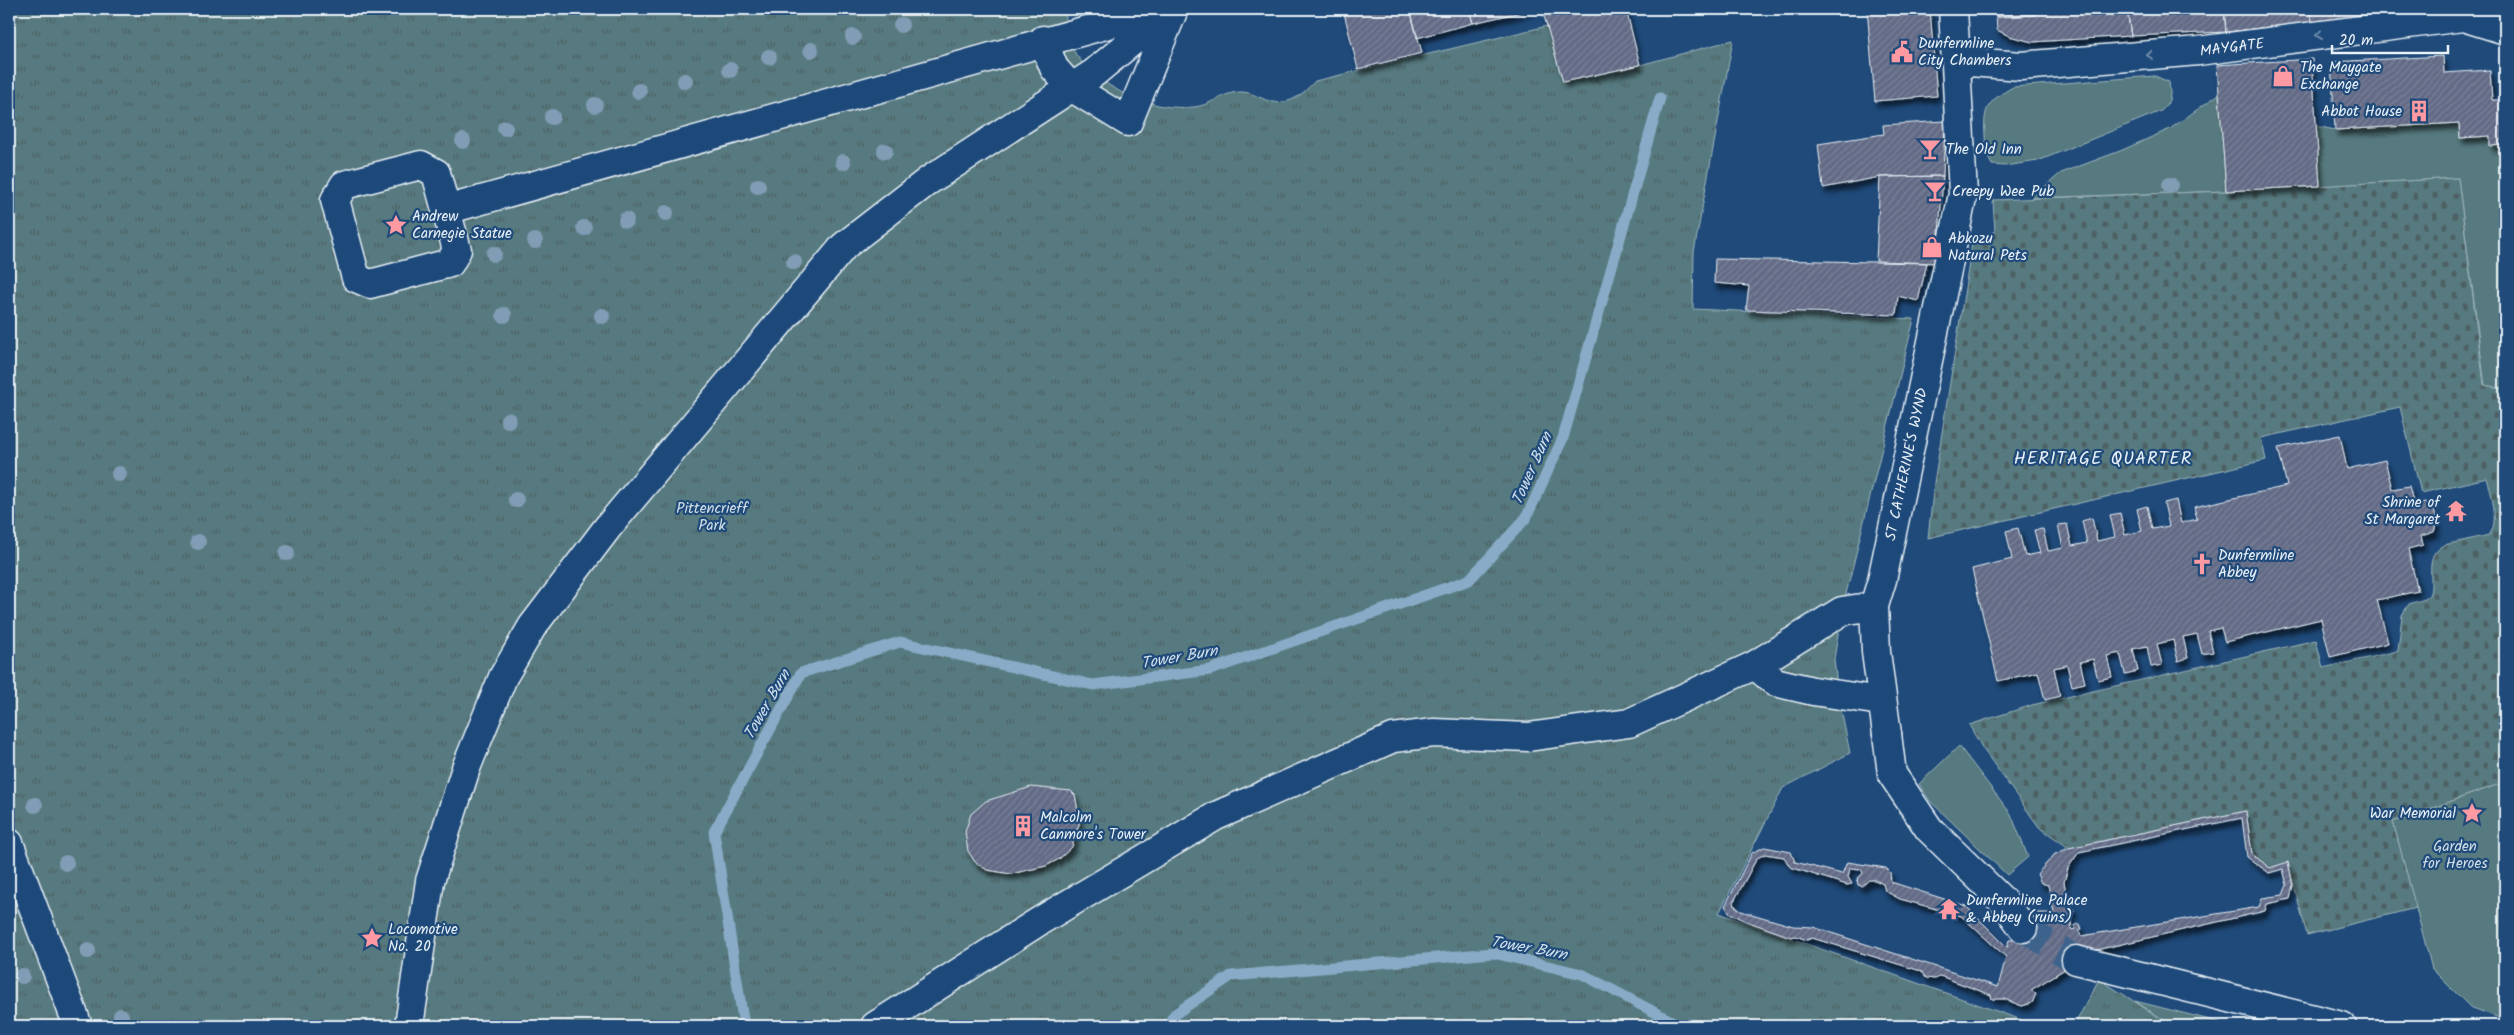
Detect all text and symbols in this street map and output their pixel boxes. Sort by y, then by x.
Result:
scale bar [2332,22,2448,54]
one-way arrow [2315,29,2323,40]
text: 20 m [2339,29,2373,53]
place label: Dunfermline City Chambers [1918,32,2012,73]
street label: MAYGATE [2199,32,2267,64]
public building icon: Dunfermline City Chambers [1889,39,1915,65]
one-way arrow [2146,49,2154,60]
place label: The Maygate Exchange [2300,56,2382,97]
shop icon: The Maygate Exchange [2270,63,2296,89]
building icon: Abbot House [2406,98,2432,124]
place label: Abbot House [2321,100,2402,124]
bar icon: The Old Inn [1917,136,1943,162]
place label: The Old Inn [1946,138,2022,162]
bar icon: Creepy Wee Pub [1922,178,1948,204]
place label: Creepy Wee Pub [1952,180,2054,204]
place label: Andrew Carnegie Statue [412,205,512,246]
place icon: Andrew Carnegie Statue [383,212,409,238]
place label: Abkozu Natural Pets [1948,227,2028,268]
shop icon: Abkozu Natural Pets [1919,234,1945,260]
street label: ST CATHERINE'S WYND [1879,385,1935,543]
water label: Tower Burn [1505,427,1560,509]
district label: HERITAGE QUARTER [2014,445,2192,474]
place label: Shrine of St Margaret [2365,491,2441,532]
park label: Pittencrieff Park [676,497,749,538]
temple icon: Shrine of St Margaret [2443,498,2469,524]
place label: Dunfermline Abbey [2218,544,2294,585]
church icon: Dunfermline Abbey [2189,551,2215,577]
water label: Tower Burn [1139,638,1221,676]
water label: Tower Burn [737,664,798,744]
place icon: War Memorial [2459,800,2485,826]
place label: War Memorial [2370,802,2456,826]
place label: Malcolm Canmore's Tower [1040,806,1147,847]
building icon: Malcolm Canmore's Tower [1010,813,1036,839]
park label: Garden for Heroes [2422,835,2488,876]
place label: Dunfermline Palace & Abbey (ruins) [1966,889,2088,930]
temple icon: Dunfermline Palace & Abbey (ruins) [1936,896,1962,922]
place label: Locomotive No. 20 [388,918,458,959]
place icon: Locomotive No. 20 [359,925,385,951]
water label: Tower Burn [1489,929,1570,968]

